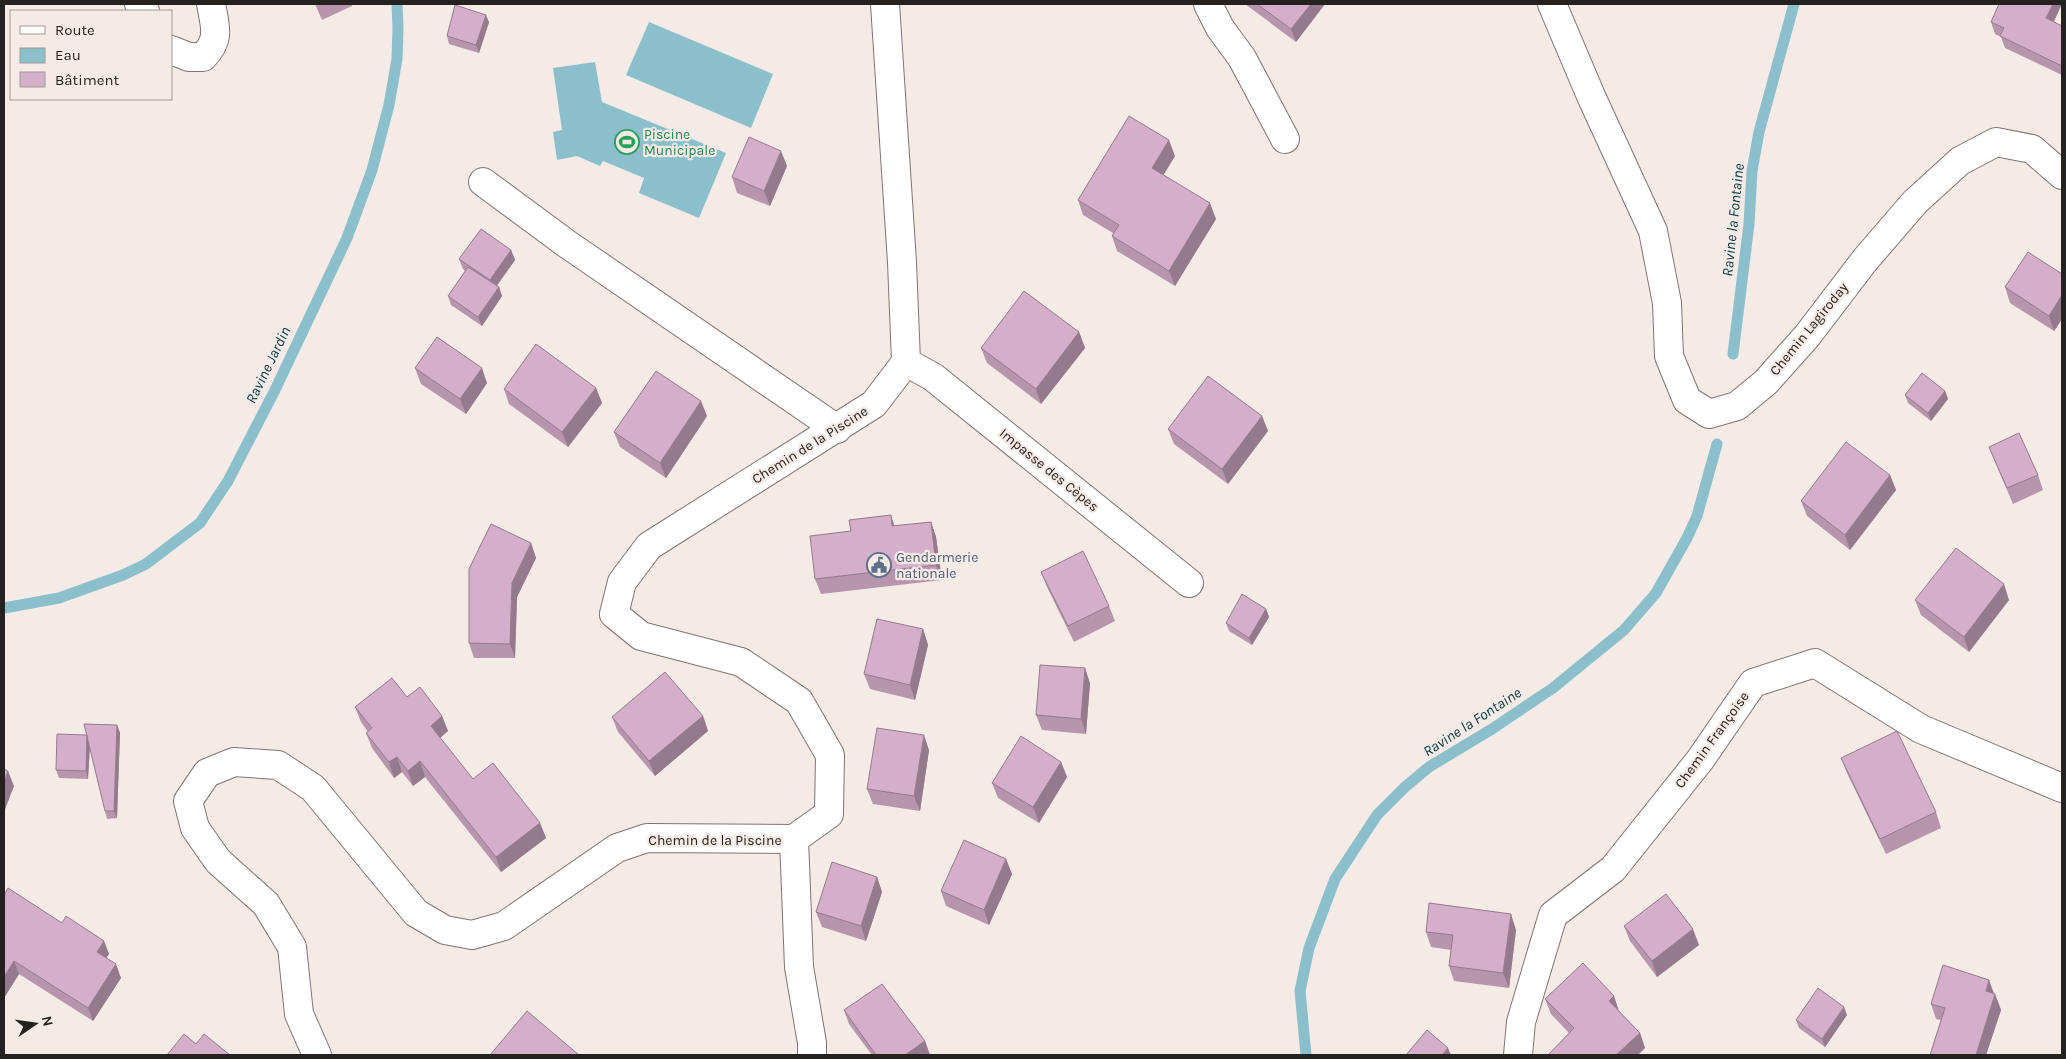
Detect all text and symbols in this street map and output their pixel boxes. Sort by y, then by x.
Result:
legend [10,10,172,100]
text: Route [55,21,95,39]
text: Eau [55,46,81,64]
text: Bâtiment [55,71,119,89]
place label: Piscine Municipale [644,126,715,159]
sports icon: Piscine Municipale [614,129,640,155]
water label: Ravine la Fontaine [1718,163,1748,277]
street label: Chemin Lagiroday [1766,279,1852,379]
water label: Ravine Jardin [242,324,294,406]
street label: Chemin de la Piscine [749,402,871,488]
street label: Impasse des Cèpes [996,425,1102,515]
place label: Gendarmerie nationale [896,549,978,582]
public building icon: Gendarmerie nationale [866,552,892,578]
water label: Ravine la Fontaine [1420,684,1525,760]
street label: Chemin Françoise [1671,688,1753,792]
street label: Chemin de la Piscine [648,832,782,849]
north arrow [10,999,60,1049]
text: N [38,1014,57,1028]

